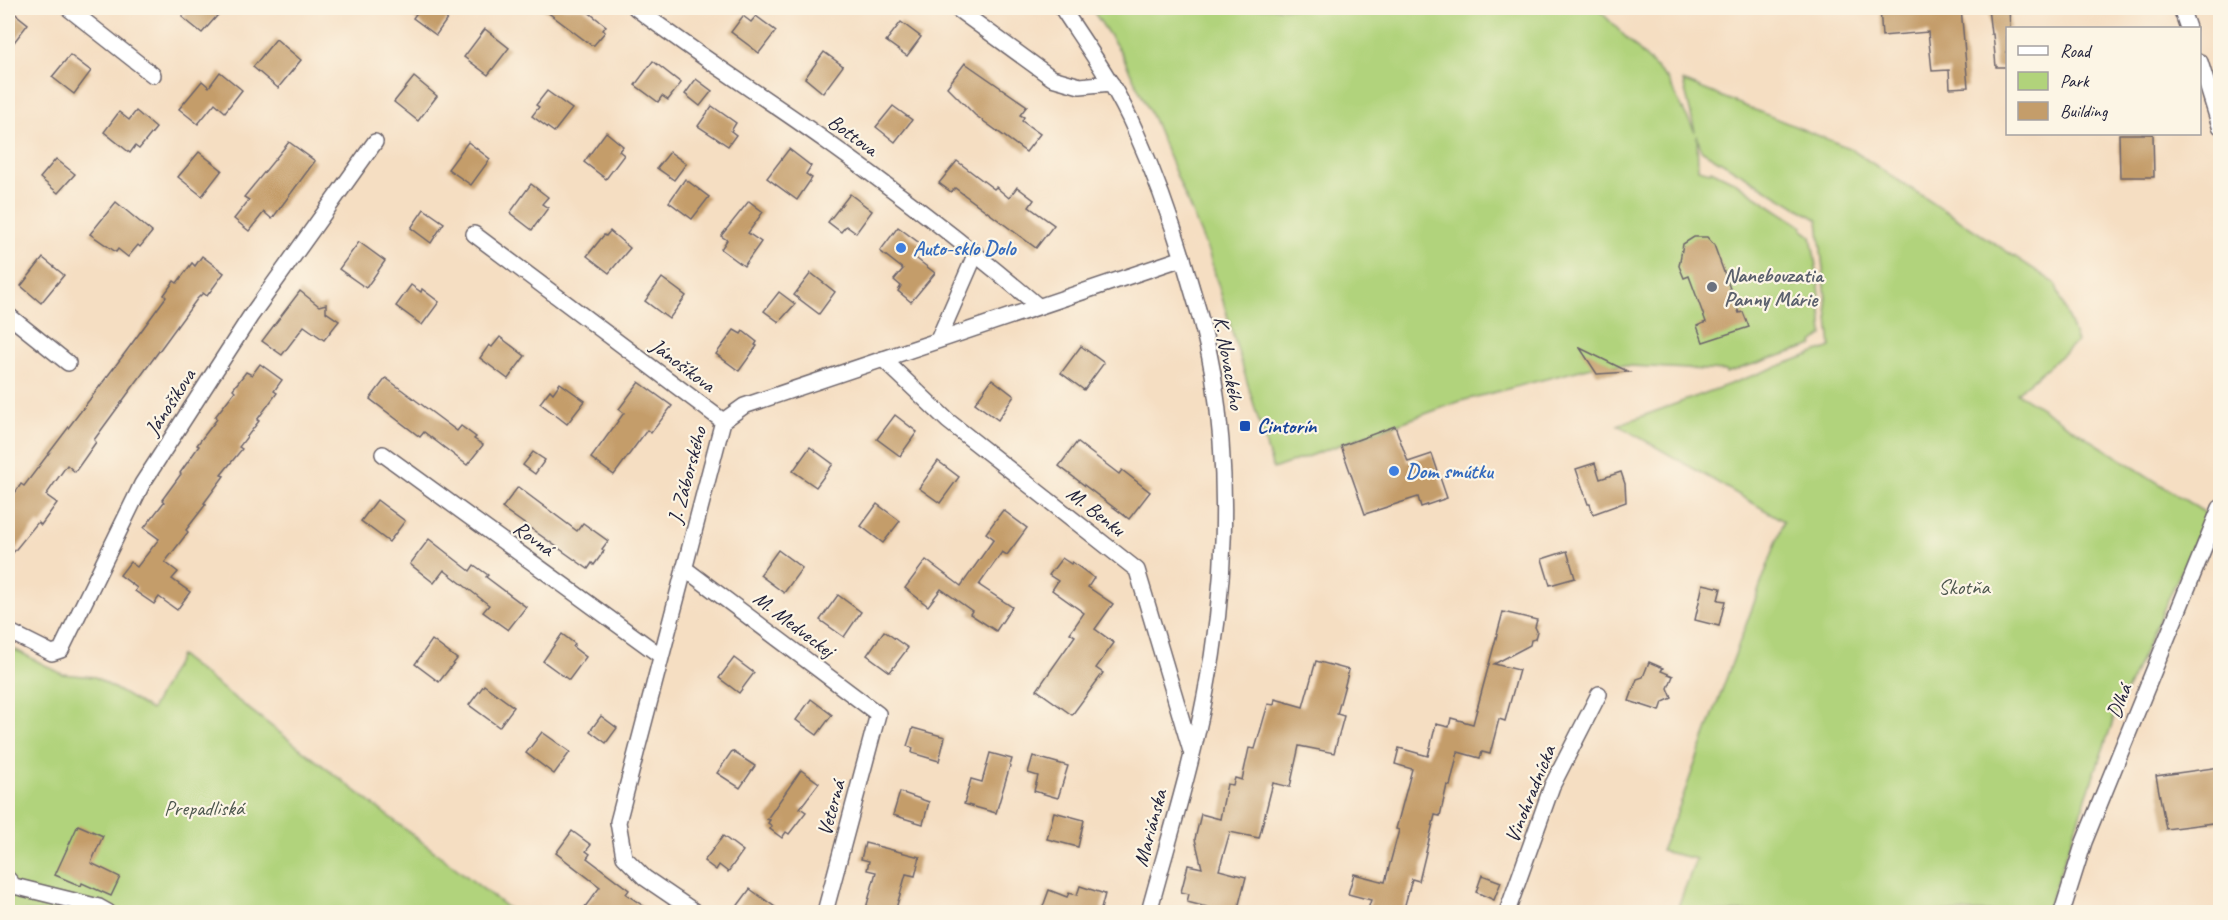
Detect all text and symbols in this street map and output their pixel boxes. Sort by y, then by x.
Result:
legend [2006,27,2201,135]
text: Road [2060,40,2093,62]
text: Park [2060,70,2090,92]
text: Building [2060,100,2109,122]
street label: Bottova [823,108,885,163]
place label: Auto-sklo Dolo [913,235,1017,261]
marker: Auto-sklo Dolo [894,241,908,255]
place label: Nanebovzatia Panny Márie [1724,262,1825,312]
marker: Nanebovzatia Panny Márie [1705,280,1719,294]
street label: K. Novackého [1208,314,1250,413]
street label: Jánošíkova [645,332,722,399]
street label: Jánošíkova [138,362,202,441]
place label: Cintorín [1257,413,1318,439]
marker: Cintorín [1238,419,1252,433]
street label: J. Záborského [661,422,713,527]
place label: Dom smútku [1406,458,1495,484]
marker: Dom smútku [1387,464,1401,478]
street label: M. Benku [1062,480,1131,543]
street label: Rovná [508,515,561,563]
park label: Skotňa [1938,574,1991,600]
street label: M. Medveckej [748,585,842,665]
street label: Dlhá [2100,678,2138,722]
street label: Vinohradnícka [1499,740,1562,846]
street label: Veterná [811,776,851,839]
street label: Mariánska [1127,785,1173,869]
park label: Prepadliská [164,795,246,821]

